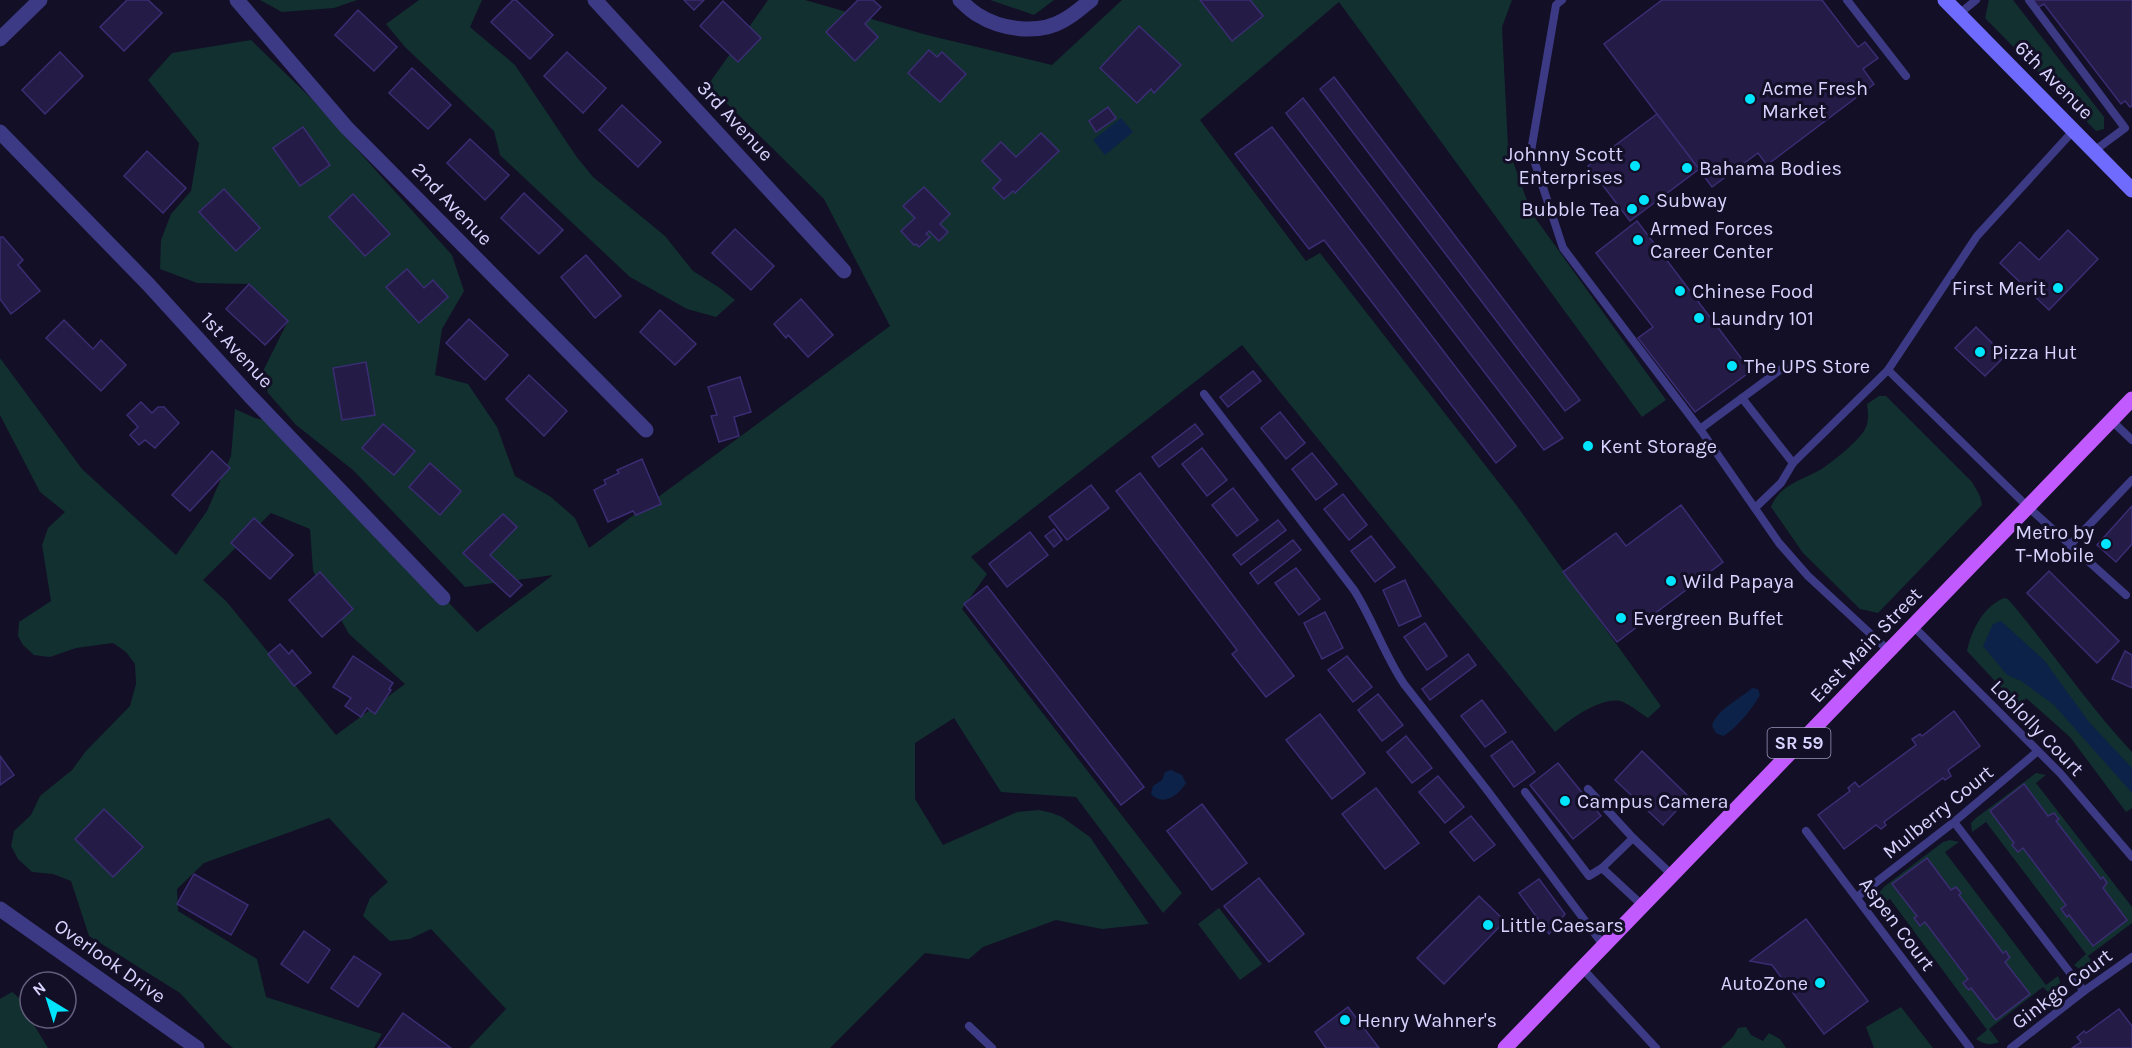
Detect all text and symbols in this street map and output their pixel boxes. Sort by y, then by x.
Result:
street label: 6th Avenue [2010,36,2098,124]
street label: 3rd Avenue [692,76,778,166]
place label: Acme Fresh Market [1762,77,1868,123]
marker: Acme Fresh Market [1743,92,1757,106]
place label: Johnny Scott Enterprises [1505,143,1623,189]
place label: Bahama Bodies [1699,157,1842,180]
street label: 2nd Avenue [407,158,497,250]
marker: Johnny Scott Enterprises [1628,159,1642,173]
marker: Bahama Bodies [1680,161,1694,175]
place label: Subway [1656,189,1727,212]
marker: Subway [1637,193,1651,207]
place label: Bubble Tea [1521,198,1620,221]
marker: Bubble Tea [1625,202,1639,216]
place label: Armed Forces Career Center [1650,217,1773,263]
marker: Armed Forces Career Center [1631,233,1645,247]
place label: First Merit [1952,277,2046,300]
place label: Chinese Food [1692,280,1814,303]
marker: First Merit [2051,281,2065,295]
marker: Chinese Food [1673,284,1687,298]
street label: 1st Avenue [196,307,278,393]
place label: Laundry 101 [1711,307,1814,330]
marker: Laundry 101 [1692,311,1706,325]
place label: Pizza Hut [1992,341,2077,364]
marker: Pizza Hut [1973,345,1987,359]
place label: The UPS Store [1744,355,1870,378]
marker: The UPS Store [1725,359,1739,373]
place label: Kent Storage [1600,435,1717,458]
marker: Kent Storage [1581,439,1595,453]
place label: Metro by T-Mobile [2015,521,2094,567]
marker: Metro by T-Mobile [2099,537,2113,551]
place label: Wild Papaya [1683,570,1794,593]
marker: Wild Papaya [1664,574,1678,588]
street label: East Main Street [1805,582,1927,707]
place label: Evergreen Buffet [1633,607,1784,630]
marker: Evergreen Buffet [1614,611,1628,625]
street label: Loblolly Court [1986,675,2089,781]
road number: SR 59 [1768,728,1830,758]
street label: Mulberry Court [1878,760,1998,864]
place label: Campus Camera [1577,790,1729,813]
marker: Campus Camera [1558,794,1572,808]
street label: Aspen Court [1854,873,1940,976]
street label: Overlook Drive [50,914,170,1008]
place label: Little Caesars [1500,914,1624,937]
marker: Little Caesars [1481,918,1495,932]
street label: Ginkgo Court [2007,944,2117,1034]
north arrow [18,970,78,1030]
place label: AutoZone [1721,972,1808,995]
marker: AutoZone [1813,976,1827,990]
text: N [29,978,49,1000]
place label: Henry Wahner's [1357,1009,1497,1032]
marker: Henry Wahner's [1338,1013,1352,1027]

